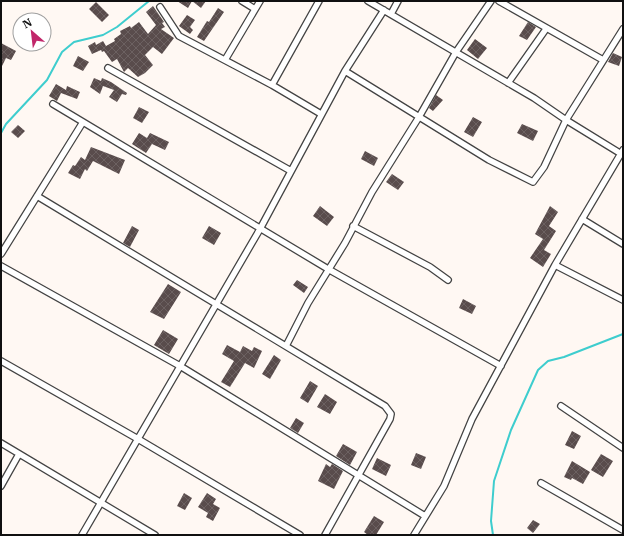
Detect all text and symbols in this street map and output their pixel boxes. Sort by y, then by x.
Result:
north arrow [12,12,52,52]
text: N [20,15,35,31]

